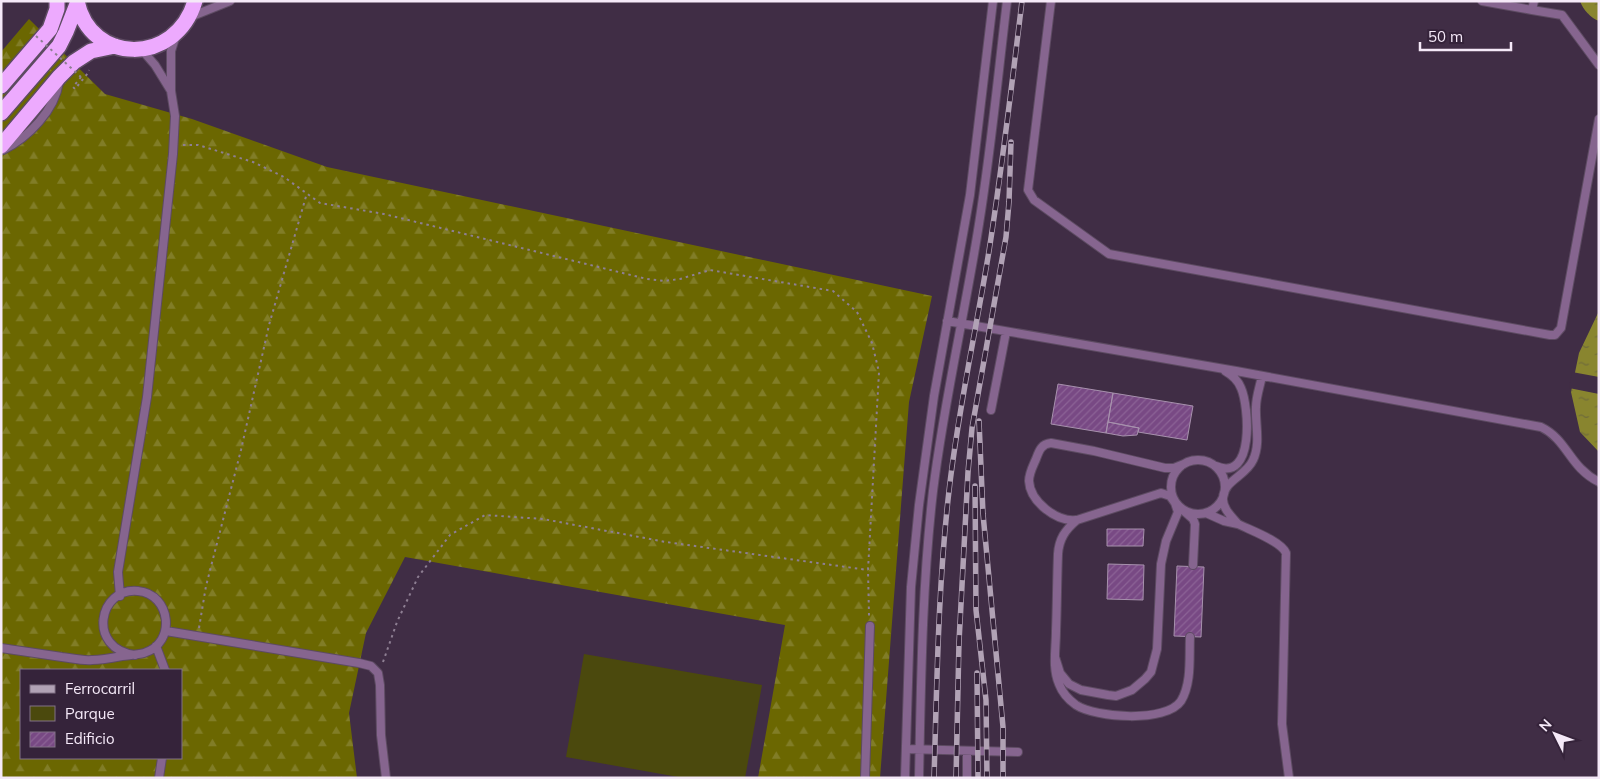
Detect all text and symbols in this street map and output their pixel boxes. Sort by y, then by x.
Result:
scale bar [1420,20,1511,52]
text: 50 m [1428,27,1463,46]
legend [20,669,182,759]
text: Ferrocarril [65,679,135,698]
text: Parque [65,704,115,723]
north arrow [1530,709,1580,759]
text: N [1535,715,1556,735]
text: Edificio [65,729,115,748]

